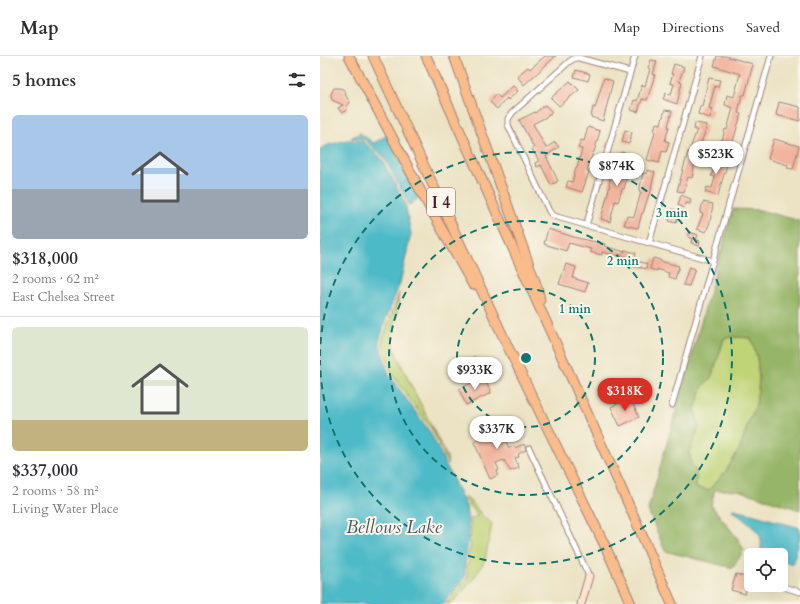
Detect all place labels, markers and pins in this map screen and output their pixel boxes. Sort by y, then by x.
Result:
pin: $523K [688,141,744,175]
pin: $874K [589,153,645,187]
centre of rings [519,351,533,365]
pin: $933K [447,357,503,391]
pin: $318K [597,378,653,412]
pin: $337K [469,416,525,450]

